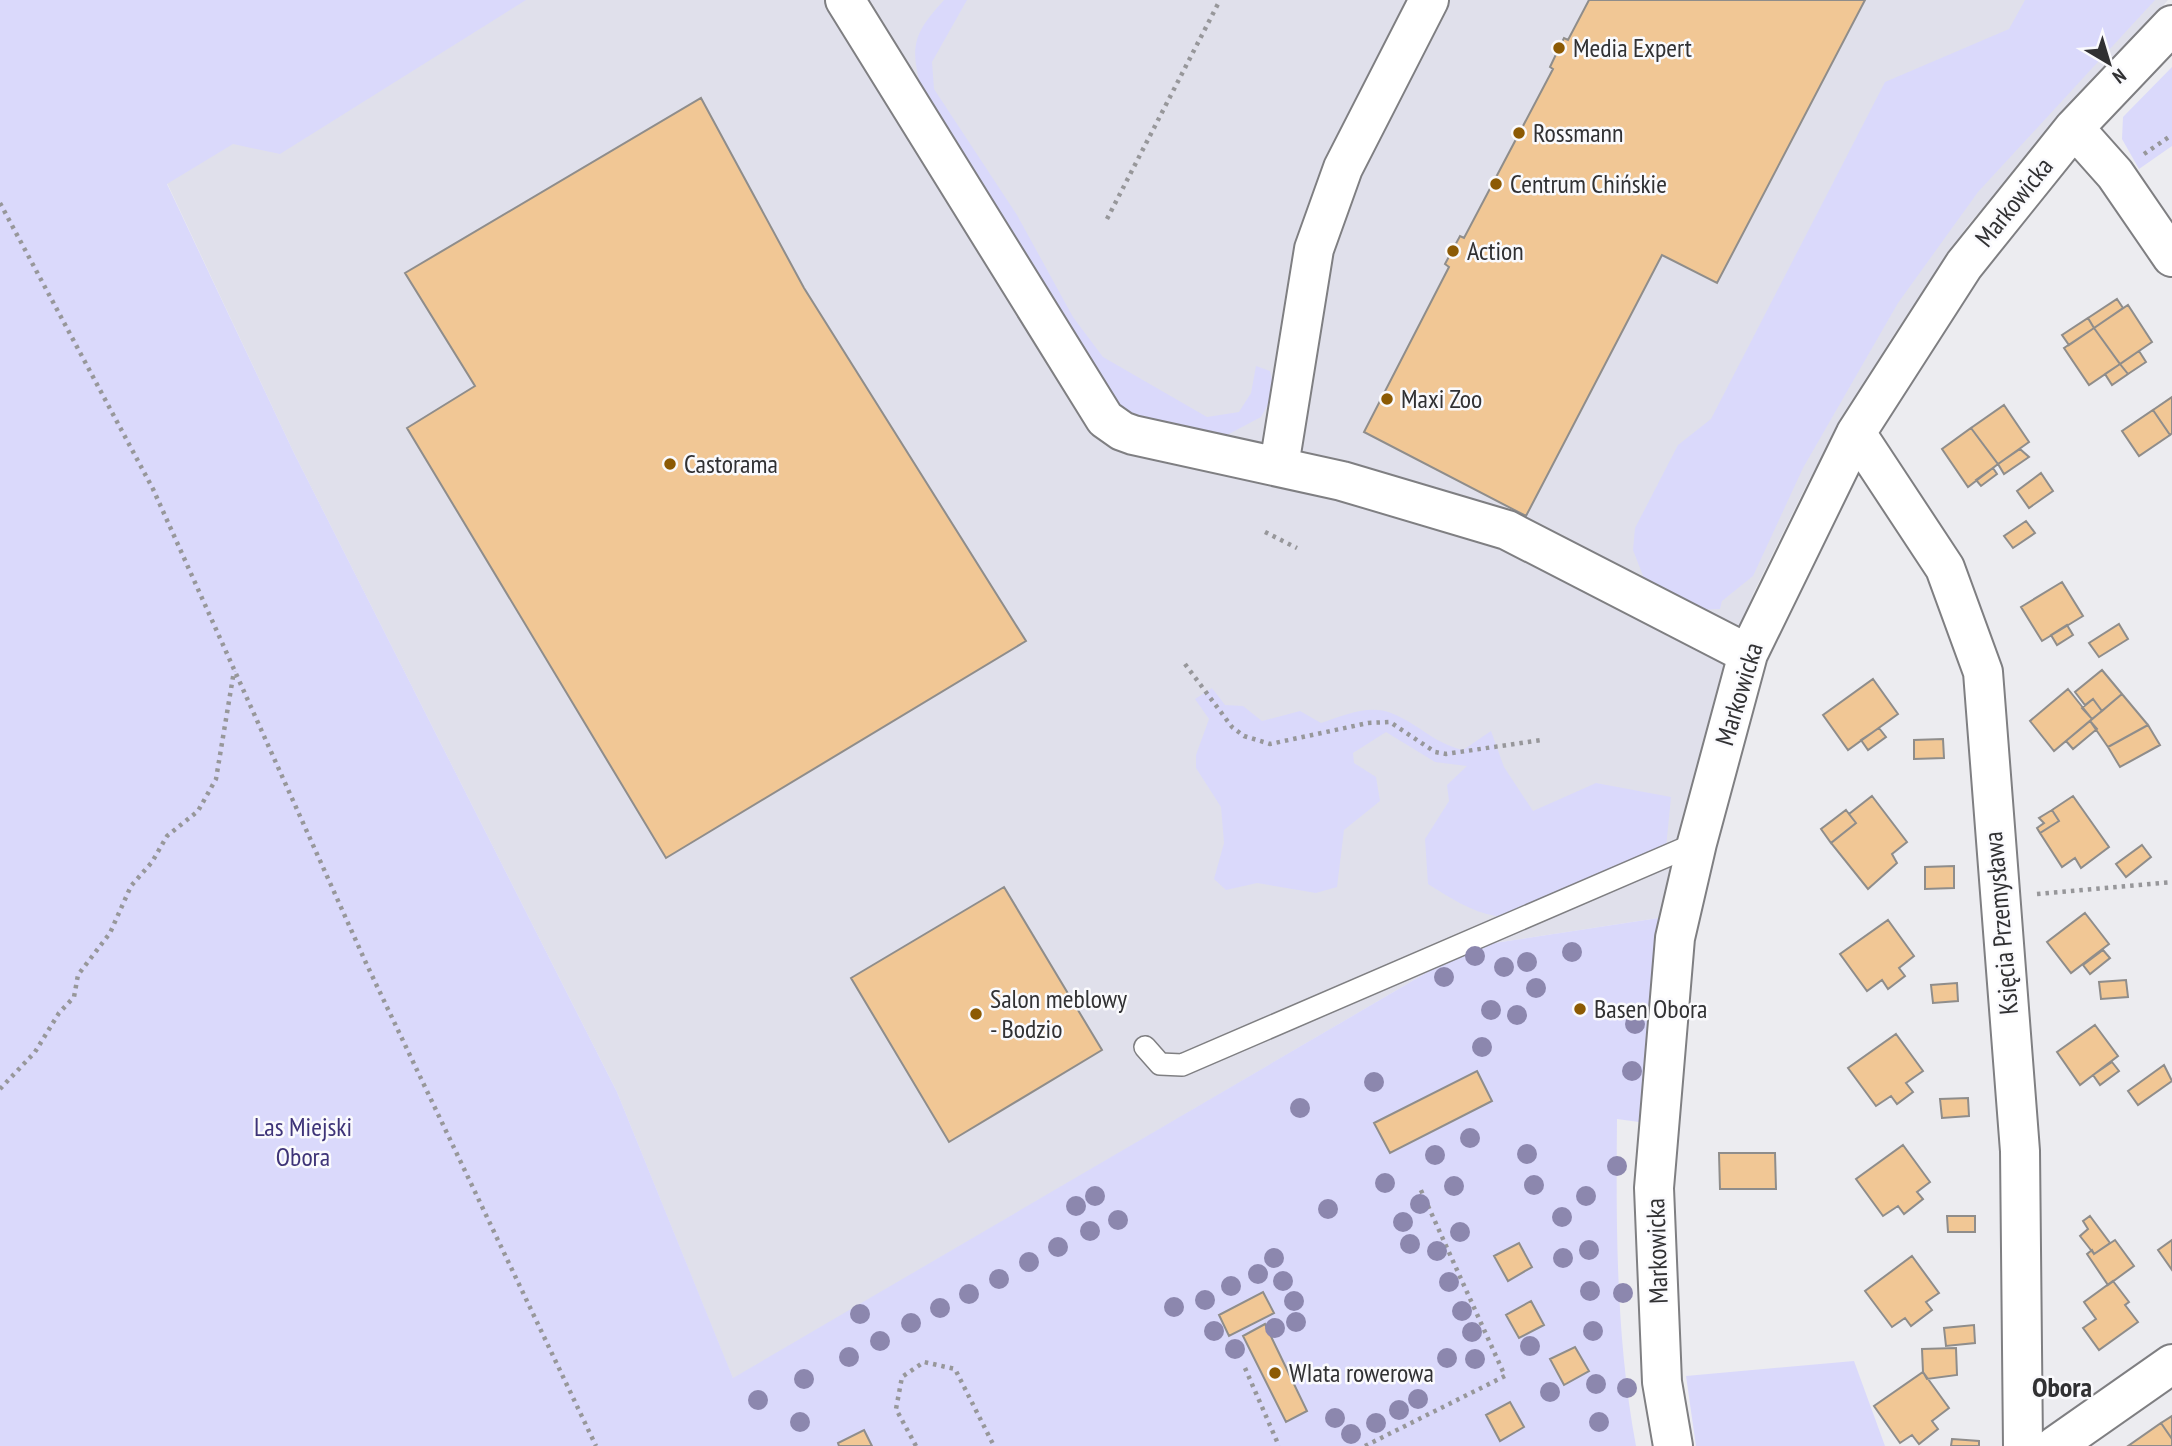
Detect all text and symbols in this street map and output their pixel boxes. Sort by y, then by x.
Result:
north arrow [2074,28,2144,98]
place label: Media Expert [1573,31,1692,64]
marker: Media Expert [1551,40,1567,56]
text: N [2108,64,2131,89]
place label: Rossmann [1533,116,1623,149]
marker: Rossmann [1511,125,1527,141]
street label: Markowicka [1968,150,2060,253]
place label: Centrum Chińskie [1510,167,1667,200]
marker: Centrum Chińskie [1488,176,1504,192]
place label: Action [1467,234,1524,267]
marker: Action [1445,243,1461,259]
place label: Maxi Zoo [1401,382,1482,415]
marker: Maxi Zoo [1379,391,1395,407]
place label: Castorama [684,447,778,480]
marker: Castorama [662,456,678,472]
street label: Markowicka [1707,639,1770,749]
street label: Księcia Przemysława [1976,830,2025,1016]
place label: Salon meblowy - Bodzio [990,982,1127,1045]
place label: Basen Obora [1594,992,1707,1025]
marker: Basen Obora [1572,1001,1588,1017]
marker: Salon meblowy - Bodzio [968,1006,984,1022]
park label: Las Miejski Obora [254,1110,352,1173]
street label: Markowicka [1638,1198,1675,1304]
place label: WIata rowerowa [1289,1356,1434,1389]
marker: WIata rowerowa [1267,1365,1283,1381]
district label: Obora [2032,1368,2092,1405]

